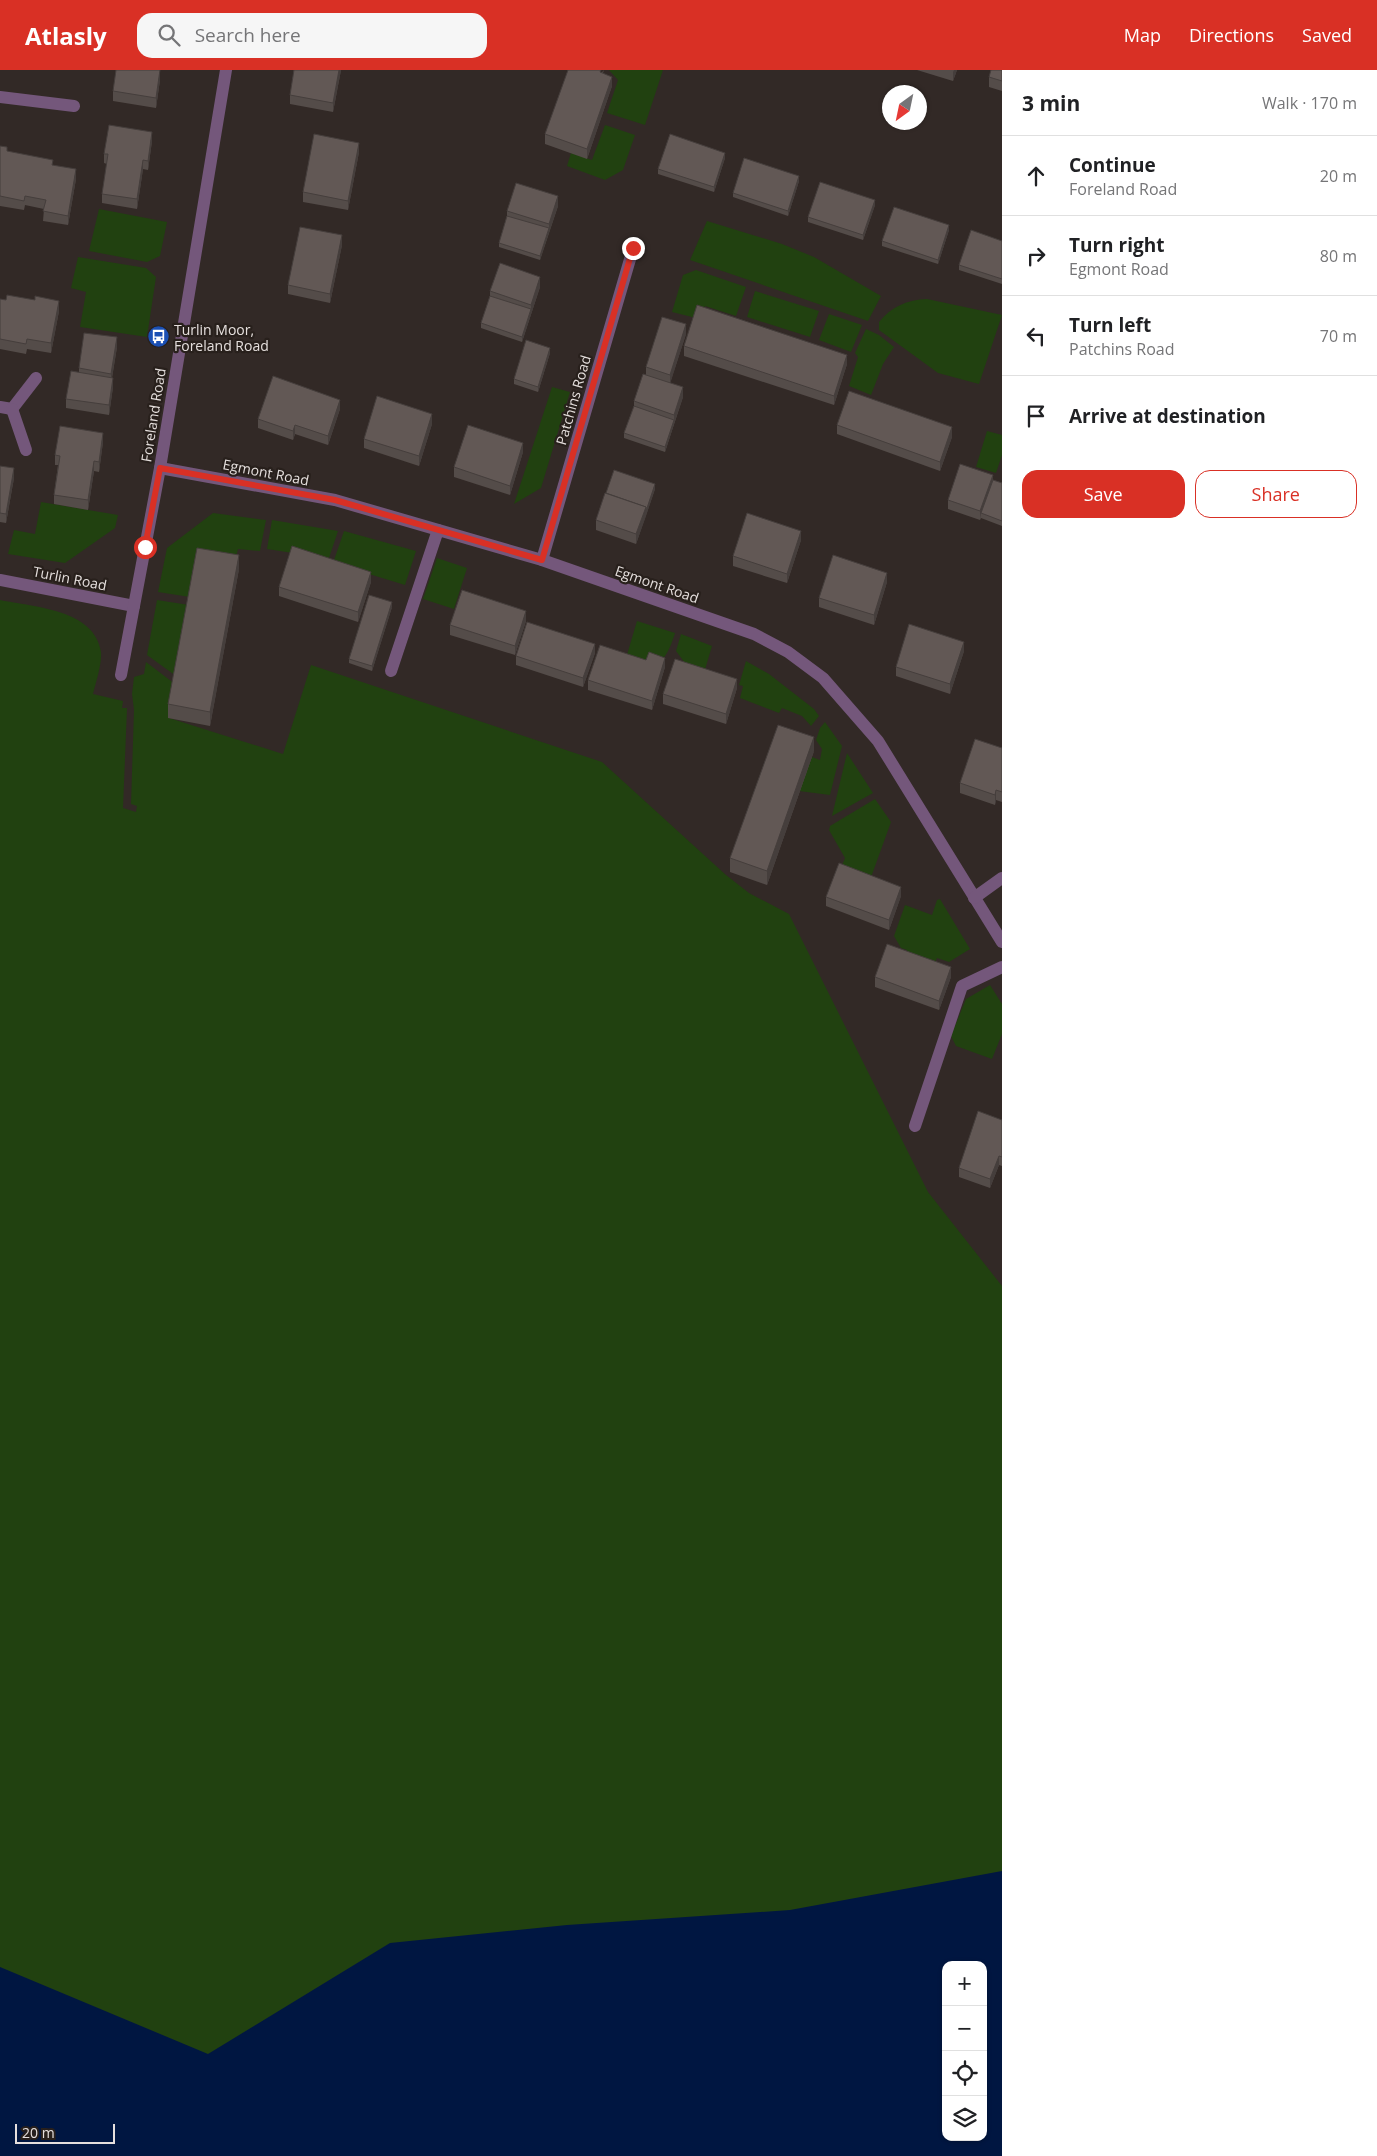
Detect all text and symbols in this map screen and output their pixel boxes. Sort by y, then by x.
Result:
search box [137,13,487,58]
text: Atlasly [25,19,107,52]
icon: search [155,21,183,49]
text: Search here [195,22,301,48]
text: Map [1124,23,1161,47]
text: Directions [1189,23,1274,47]
text: Saved [1302,23,1352,47]
north arrow [882,85,927,130]
text: 3 min [1022,89,1080,117]
text: Walk · 170 m [1262,92,1357,114]
text: Continue [1069,152,1156,178]
icon: ahead [1022,162,1050,190]
text: 20 m [1320,165,1357,187]
text: Foreland Road [1069,178,1177,200]
text: Turn right [1069,232,1164,258]
route end [622,237,645,260]
icon: right [1022,242,1050,270]
text: 80 m [1320,245,1357,267]
text: Egmont Road [1069,258,1169,280]
text: Turn left [1069,312,1151,338]
place label: Turlin Moor, Foreland Road [174,320,269,355]
icon: left [1022,322,1050,350]
bus stop icon: Turlin Moor, Foreland Road [146,325,170,349]
text: 70 m [1320,325,1357,347]
text: Patchins Road [1069,338,1175,360]
street label: Patchins Road [551,353,595,447]
street label: Foreland Road [136,367,170,463]
icon: arrive [1022,402,1050,430]
text: Arrive at destination [1069,403,1266,429]
street label: Egmont Road [221,454,311,490]
button: Save [1022,470,1185,518]
button: Share [1195,470,1357,518]
route start [134,536,157,559]
street label: Egmont Road [613,561,701,607]
street label: Turlin Road [32,562,108,594]
map controls [942,1961,987,2141]
button: + [942,1961,987,2006]
button: − [942,2006,987,2051]
button: locate [942,2051,987,2096]
button: layers [942,2096,987,2141]
scale bar [15,2121,115,2144]
text: 20 m [22,2123,55,2142]

